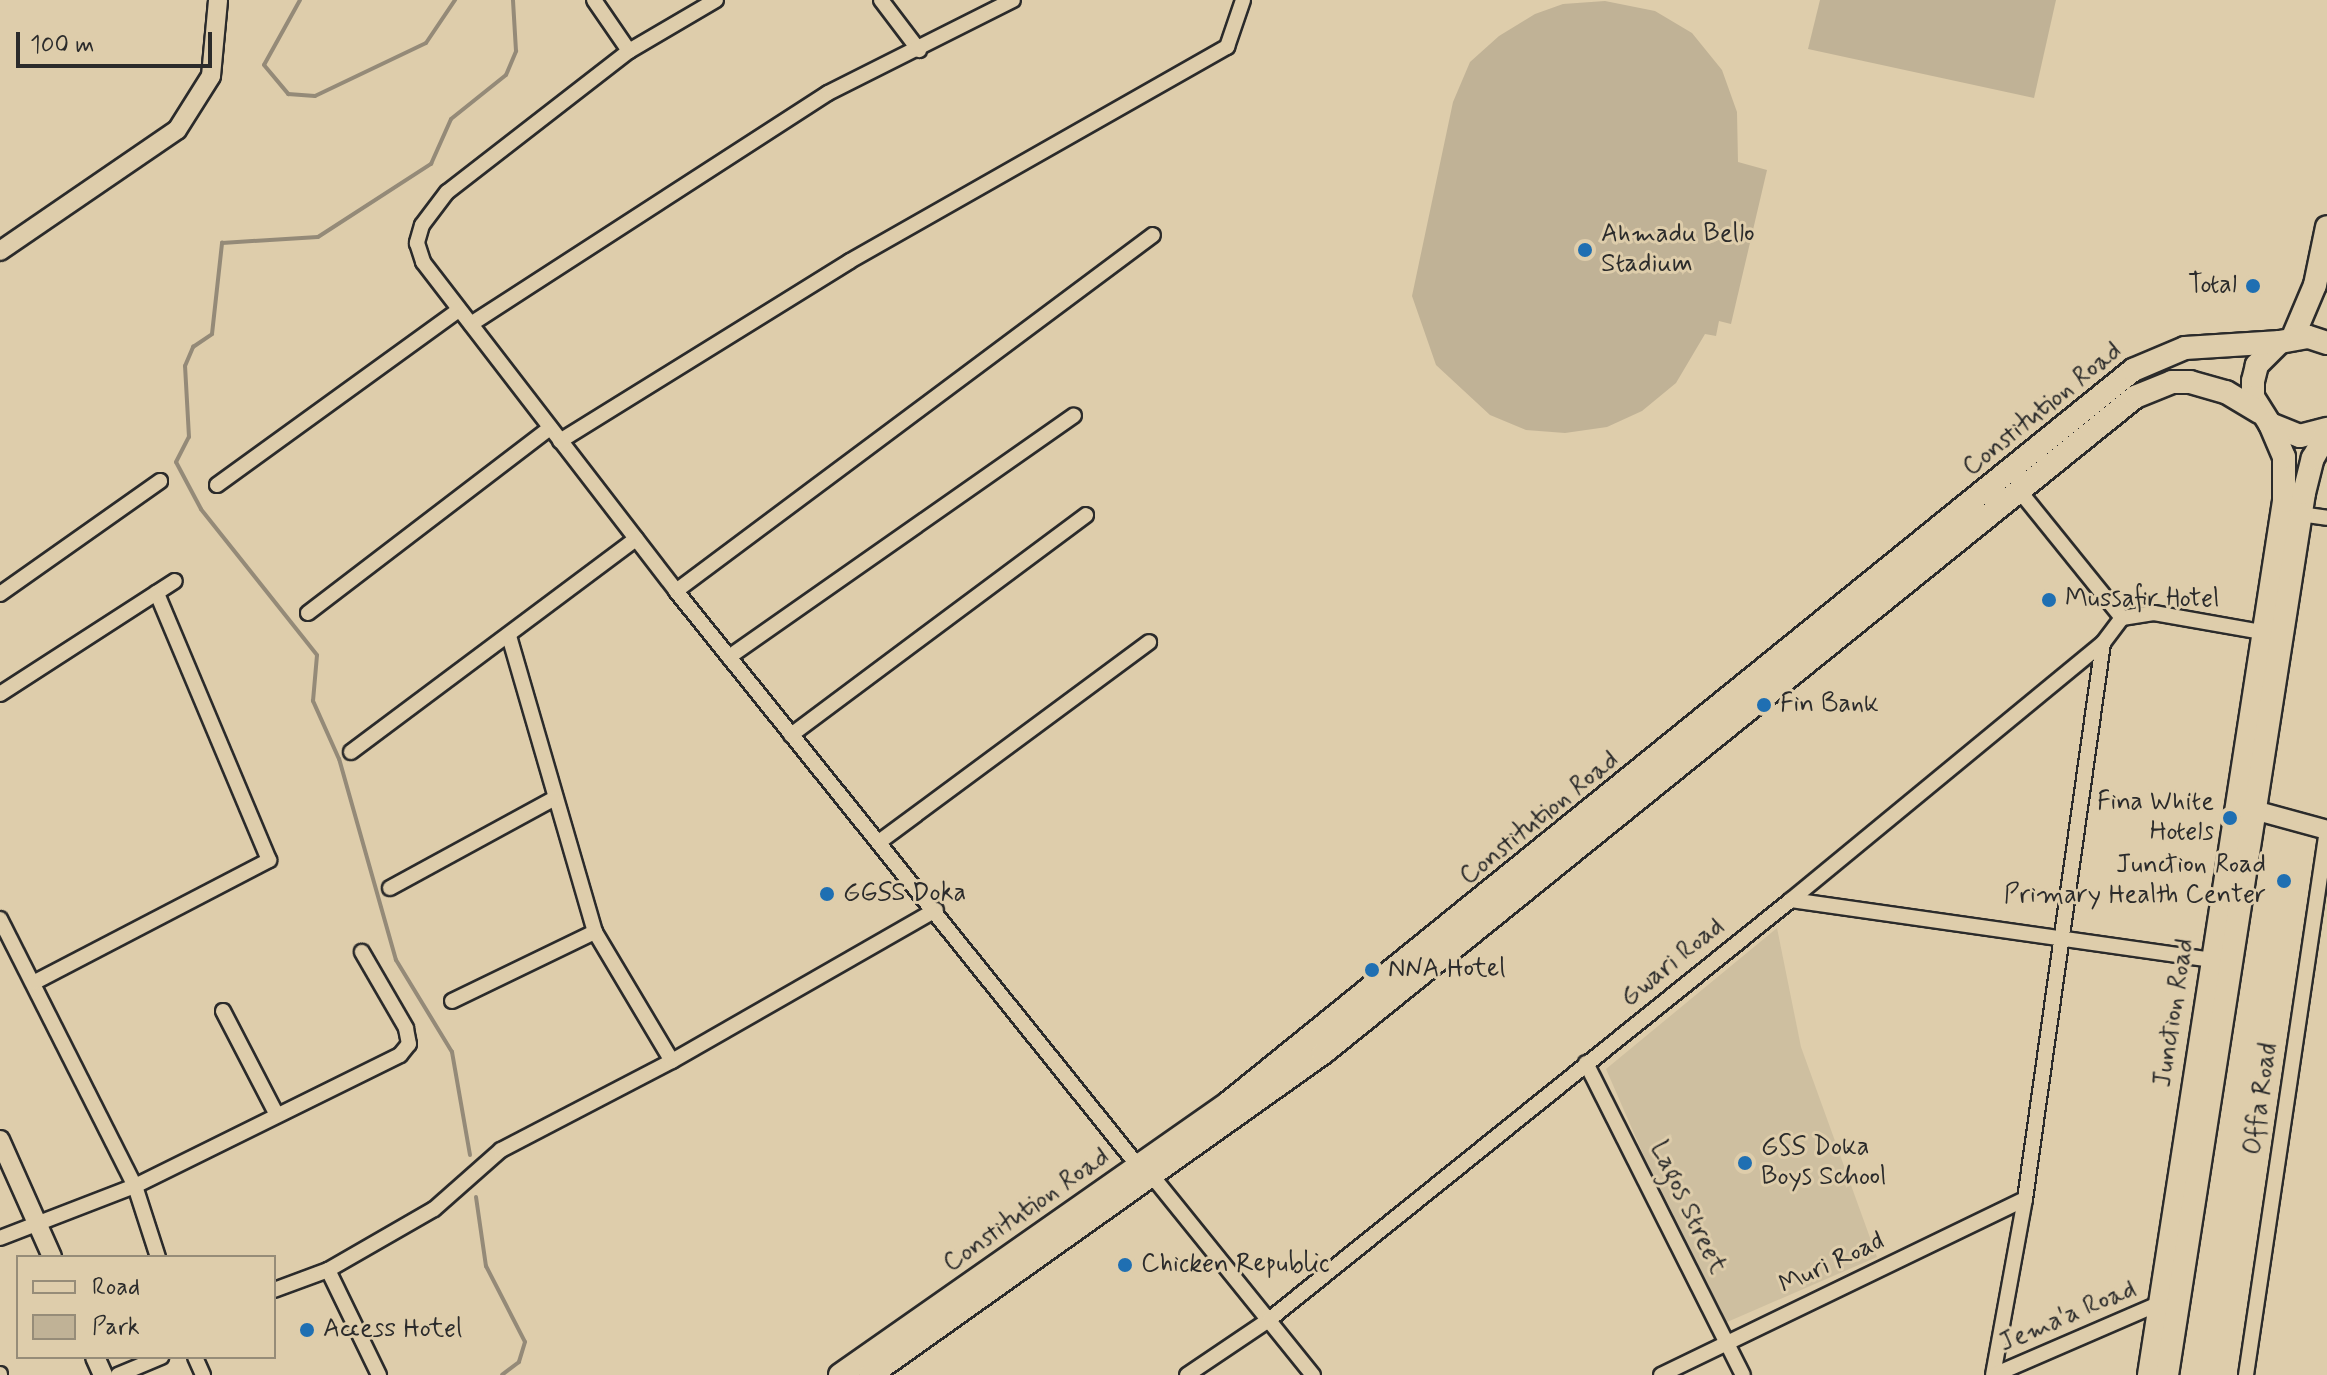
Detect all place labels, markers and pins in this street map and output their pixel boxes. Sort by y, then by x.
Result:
place label: Ahmadu Bello Stadium [1601,219,1755,280]
marker: Ahmadu Bello Stadium [1576,241,1594,259]
place label: Total [2188,270,2237,302]
marker: Total [2244,277,2262,295]
place label: Mussafir Hotel [2065,584,2218,616]
marker: Mussafir Hotel [2040,591,2058,609]
place label: Fin Bank [1780,689,1878,721]
marker: Fin Bank [1755,696,1773,714]
place label: Fina White Hotels [2093,787,2214,848]
marker: Fina White Hotels [2221,809,2239,827]
place label: Junction Road Primary Health Center [2004,850,2266,912]
marker: Junction Road Primary Health Center [2273,870,2295,892]
place label: GGSS Doka [843,878,969,910]
marker: GGSS Doka [818,885,836,903]
place label: NNA Hotel [1388,954,1499,986]
marker: NNA Hotel [1363,961,1381,979]
place label: GSS Doka Boys School [1761,1132,1886,1194]
marker: GSS Doka Boys School [1736,1154,1754,1172]
place label: Chicken Republic [1141,1249,1324,1281]
marker: Chicken Republic [1116,1256,1134,1274]
place label: Access Hotel [323,1314,456,1346]
marker: Access Hotel [298,1321,316,1339]

